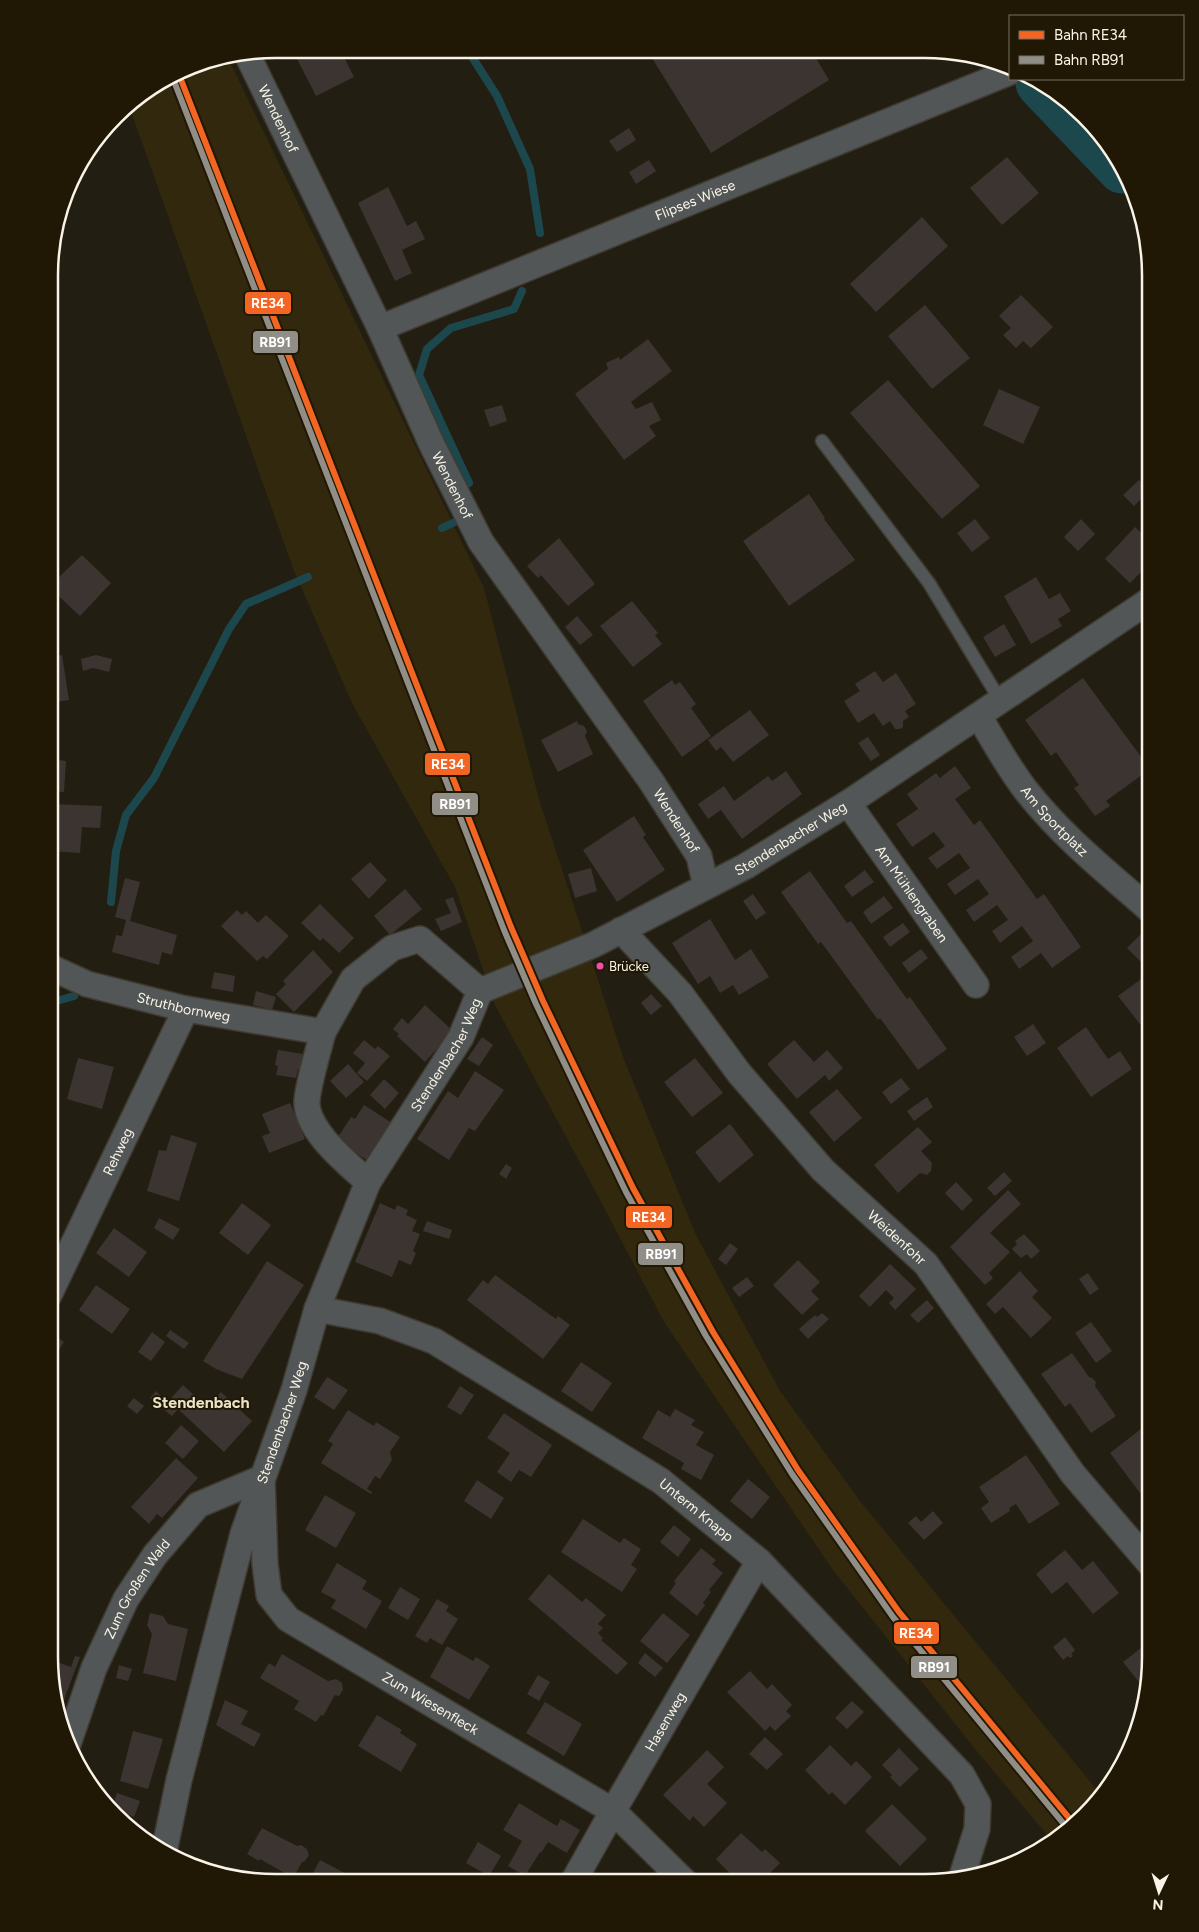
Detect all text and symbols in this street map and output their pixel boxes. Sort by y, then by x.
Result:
legend [1009,15,1184,80]
text: Bahn RE34 [1054,26,1127,44]
text: Bahn RB91 [1054,51,1125,69]
street label: Wendenhof [255,82,302,156]
street label: Flipses Wiese [652,176,738,224]
line badge: RE34 [244,291,292,315]
text: RE34 [251,295,285,312]
line badge: RB91 [252,330,299,354]
text: RB91 [259,334,291,351]
street label: Wendenhof [428,449,477,523]
line badge: RE34 [424,752,471,776]
text: RE34 [431,756,465,773]
street label: Am Sportplatz [1017,783,1092,860]
street label: Wendenhof [650,786,704,857]
line badge: RB91 [431,792,479,816]
text: RB91 [439,796,471,813]
street label: Stendenbacher Weg [731,798,850,879]
street label: Am Mühlengraben [872,842,952,946]
place label: Brücke [609,959,649,974]
marker: Brücke [595,961,605,971]
street label: Struthbornweg [135,988,231,1025]
street label: Stendenbacher Weg [407,996,485,1115]
street label: Rehweg [99,1125,136,1178]
line badge: RE34 [625,1205,673,1229]
street label: Weidenfohr [864,1206,930,1269]
text: RE34 [632,1209,666,1226]
line badge: RB91 [637,1242,684,1266]
text: RB91 [645,1246,677,1263]
street label: Stendenbacher Weg [253,1359,310,1486]
district label: Stendenbach [152,1393,250,1412]
street label: Unterm Knapp [656,1475,737,1545]
street label: Zum Großen Wald [100,1535,174,1641]
line badge: RE34 [893,1621,940,1645]
text: RE34 [899,1625,933,1642]
line badge: RB91 [910,1655,958,1679]
text: RB91 [918,1659,950,1676]
street label: Zum Wiesenfleck [379,1668,482,1738]
street label: Hasenweg [641,1689,689,1755]
north arrow [1134,1867,1184,1917]
text: N [1152,1896,1164,1913]

